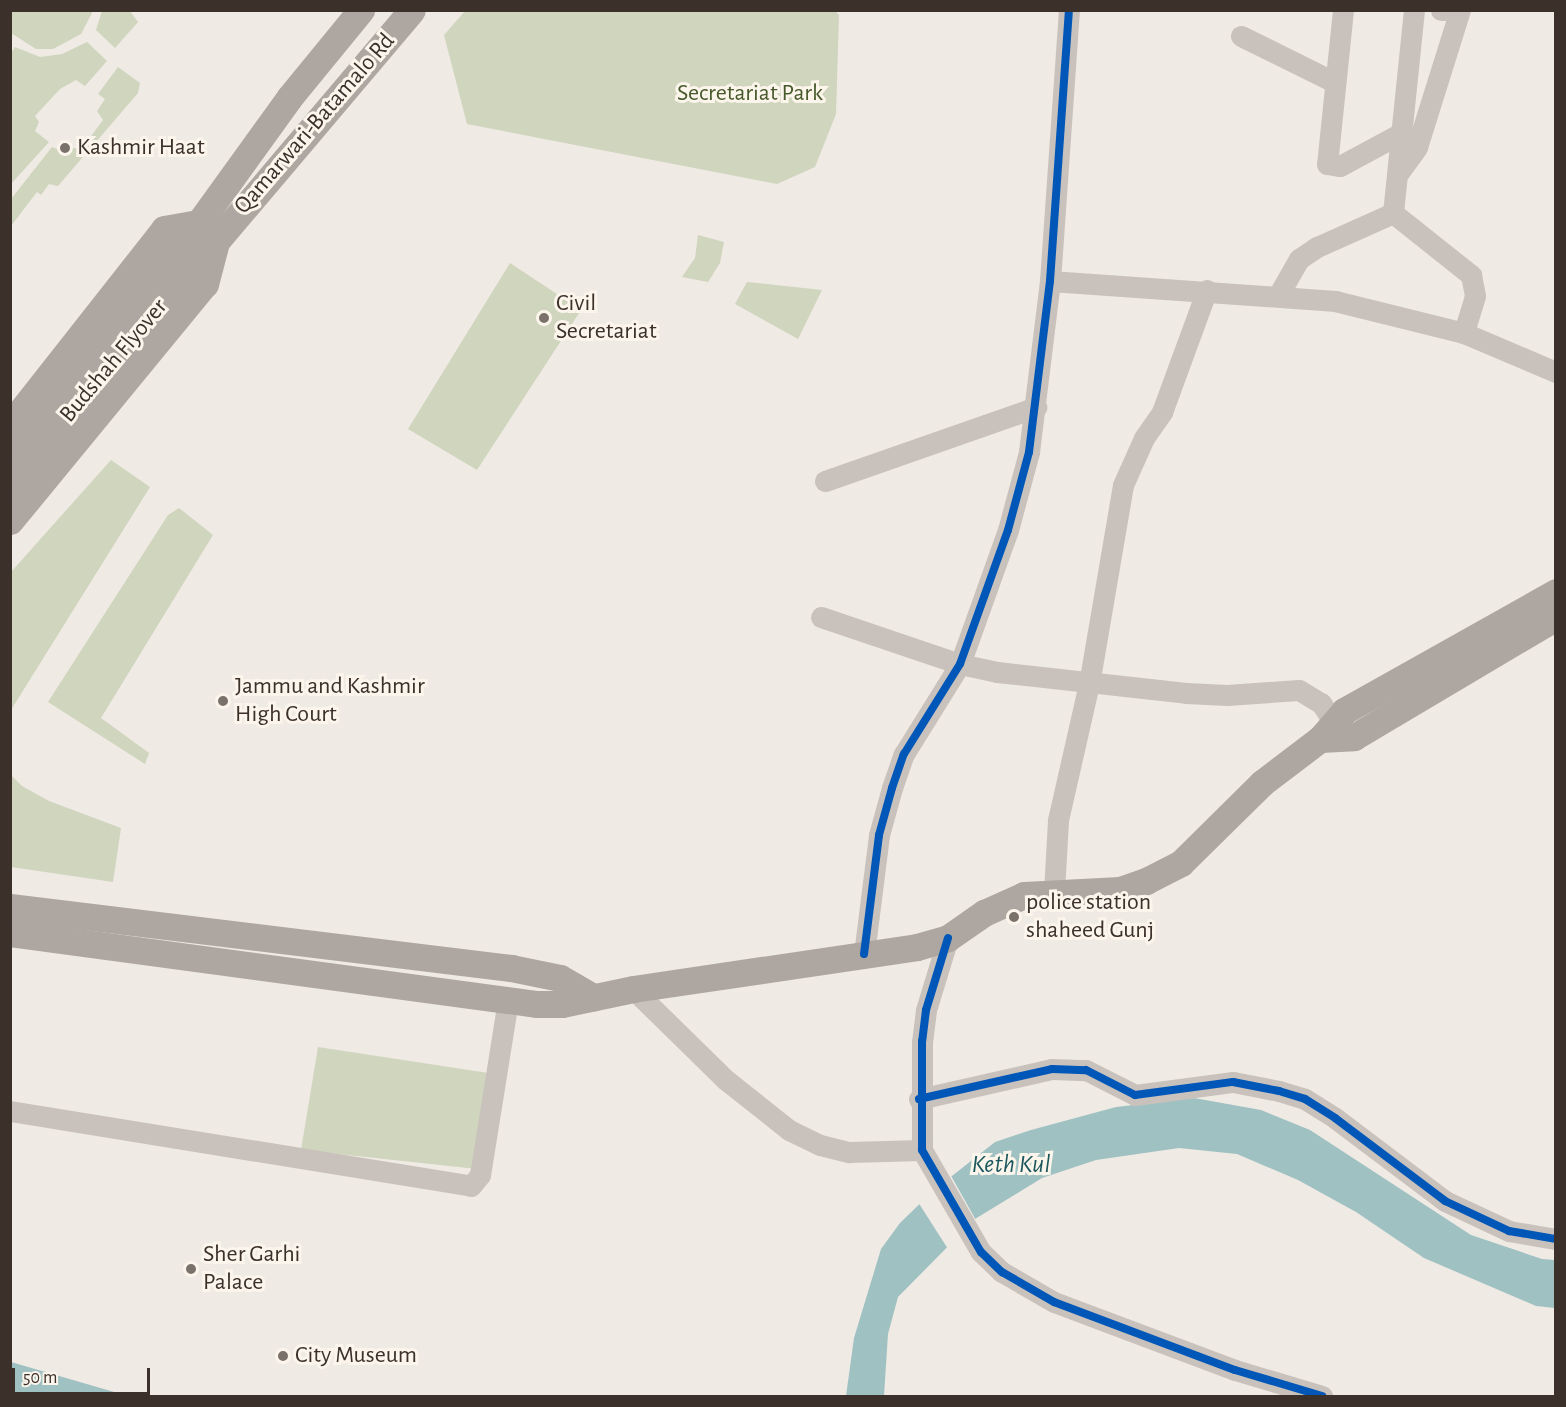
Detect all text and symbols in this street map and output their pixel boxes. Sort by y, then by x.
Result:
street label: Qamarwari-Batamalo Rd [229,28,401,220]
park label: Secretariat Park [677,80,823,108]
place label: Kashmir Haat [77,134,205,162]
marker: Kashmir Haat [58,141,72,155]
place label: Civil Secretariat [556,290,657,346]
street label: Budshah Flyover [54,293,174,429]
marker: Civil Secretariat [537,311,551,325]
place label: Jammu and Kashmir High Court [235,673,425,729]
marker: Jammu and Kashmir High Court [216,694,230,708]
place label: police station shaheed Gunj [1026,889,1154,945]
marker: police station shaheed Gunj [1007,910,1021,924]
water label: Keth Kul [971,1149,1051,1181]
place label: Sher Garhi Palace [203,1241,300,1297]
marker: Sher Garhi Palace [184,1262,198,1276]
place label: City Museum [295,1342,417,1370]
marker: City Museum [276,1349,290,1363]
scale bar [15,1356,153,1394]
text: 50 m [23,1369,57,1387]

